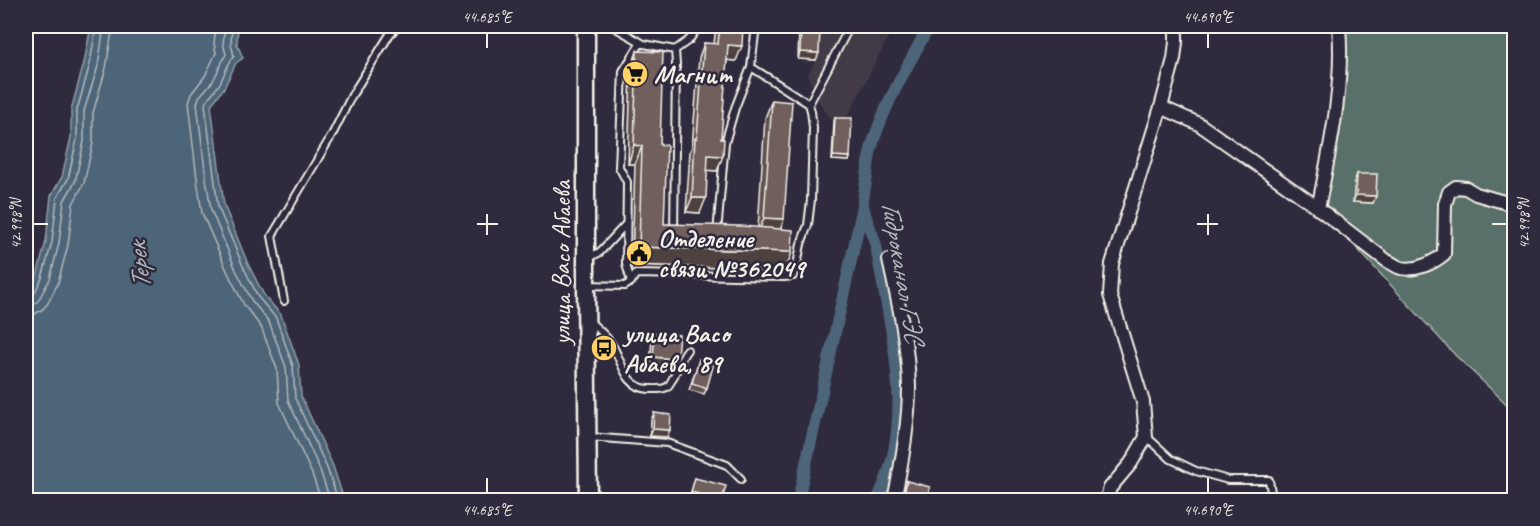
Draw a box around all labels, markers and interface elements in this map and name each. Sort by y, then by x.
text: 44.685°E [463,8,514,27]
text: 44.690°E [1184,8,1235,27]
place label: Магнит [654,58,734,91]
supermarket icon: Магнит [620,59,650,89]
street label: улица Васо Абаева [545,179,578,347]
text: 42.998°N [7,196,26,249]
text: 42.998°N [1515,196,1534,249]
water label: Гидроканал ГЭС [874,199,933,352]
place label: Отделение связи №362049 [658,222,807,285]
water label: Терек [119,236,159,291]
public building icon: Отделение связи №362049 [624,238,654,268]
place label: улица Васо Абаева, 89 [622,317,733,380]
bus stop icon: улица Васо Абаева, 89 [589,333,619,363]
text: 44.685°E [463,501,514,520]
text: 44.690°E [1184,501,1235,520]

